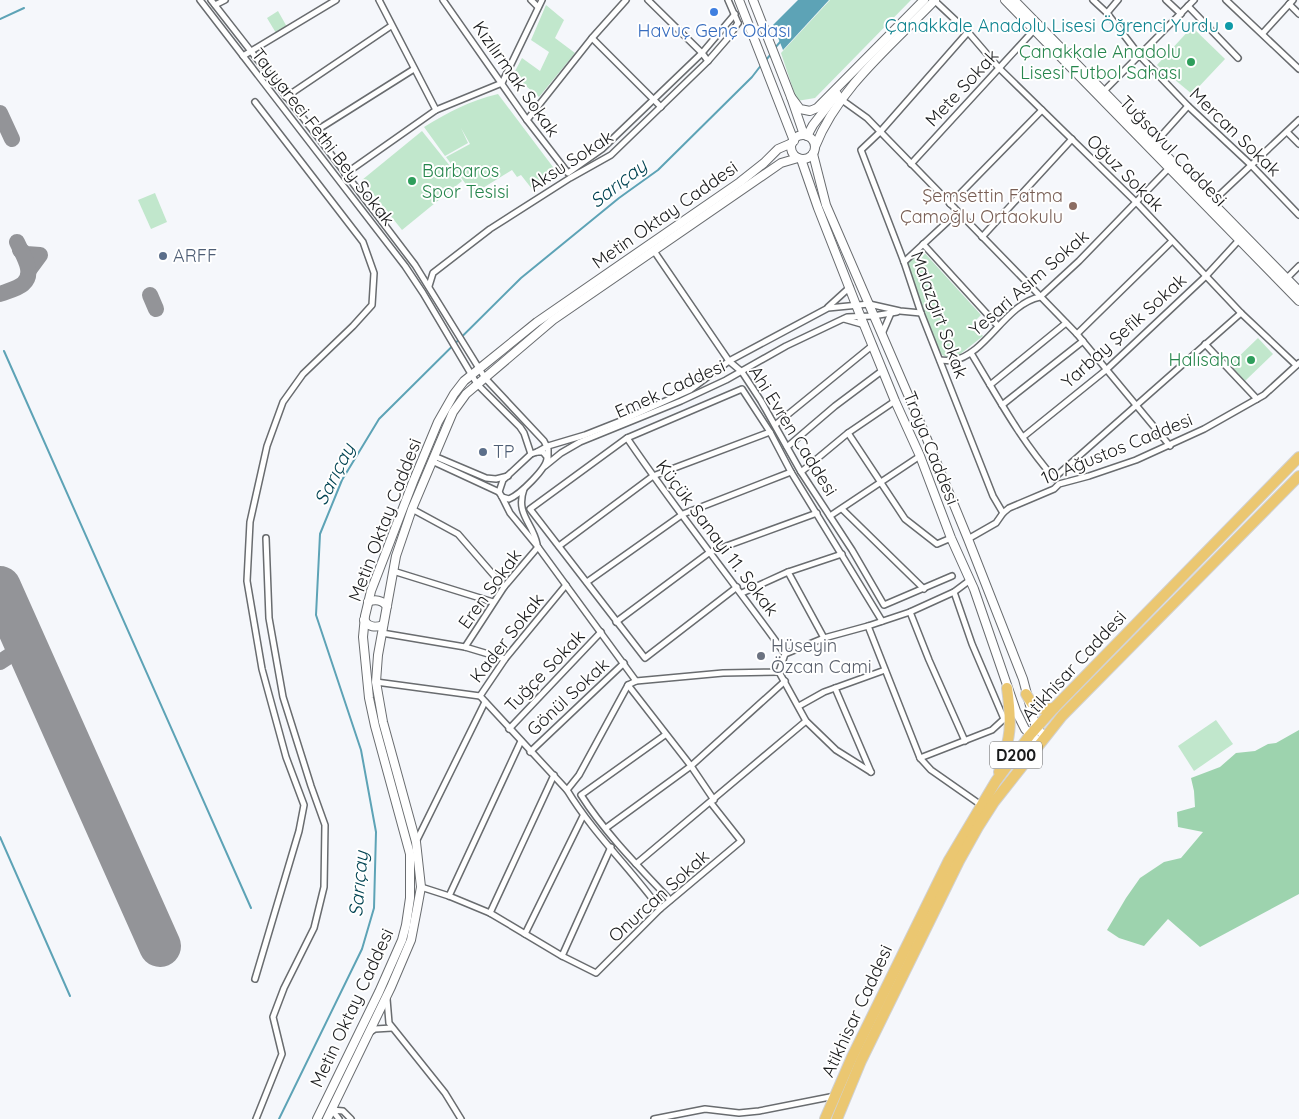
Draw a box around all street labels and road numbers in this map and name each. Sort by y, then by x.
street label: Kızılırmak Sokak [468,16,565,141]
street label: Tayyareci Fethi Bey Sokak [247,43,400,230]
street label: Mete Sokak [920,44,1003,131]
street label: Mercan Sokak [1185,82,1286,181]
street label: Tuğsavul Caddesi [1115,90,1232,211]
street label: Aksu Sokak [524,125,617,196]
street label: Oğuz Sokak [1082,129,1169,216]
street label: Metin Oktay Caddesi [587,156,742,274]
street label: Yesari Asım Sokak [964,224,1093,341]
street label: Malazgirt Sokak [906,248,973,382]
street label: Yarbay Şefik Sokak [1056,268,1191,393]
street label: Emek Caddesi [611,354,729,423]
street label: Ahi Evren Caddesi [744,361,843,500]
street label: Troya Caddesi [898,388,965,508]
street label: 10 Ağustos Caddesi [1038,408,1196,489]
street label: Metin Oktay Caddesi [343,435,426,605]
street label: Küçük Sanayi 11. Sokak [651,455,784,621]
street label: Eren Sokak [453,544,526,633]
street label: Kader Sokak [465,588,549,687]
street label: Atikhisar Caddesi [1016,605,1131,726]
street label: Tuğçe Sokak [500,625,590,717]
street label: Gönül Sokak [522,653,614,741]
road number: D200 [990,742,1042,768]
street label: Onurcan Sokak [604,844,714,947]
street label: Metin Oktay Caddesi [305,925,398,1091]
street label: Atikhisar Caddesi [816,941,897,1081]

